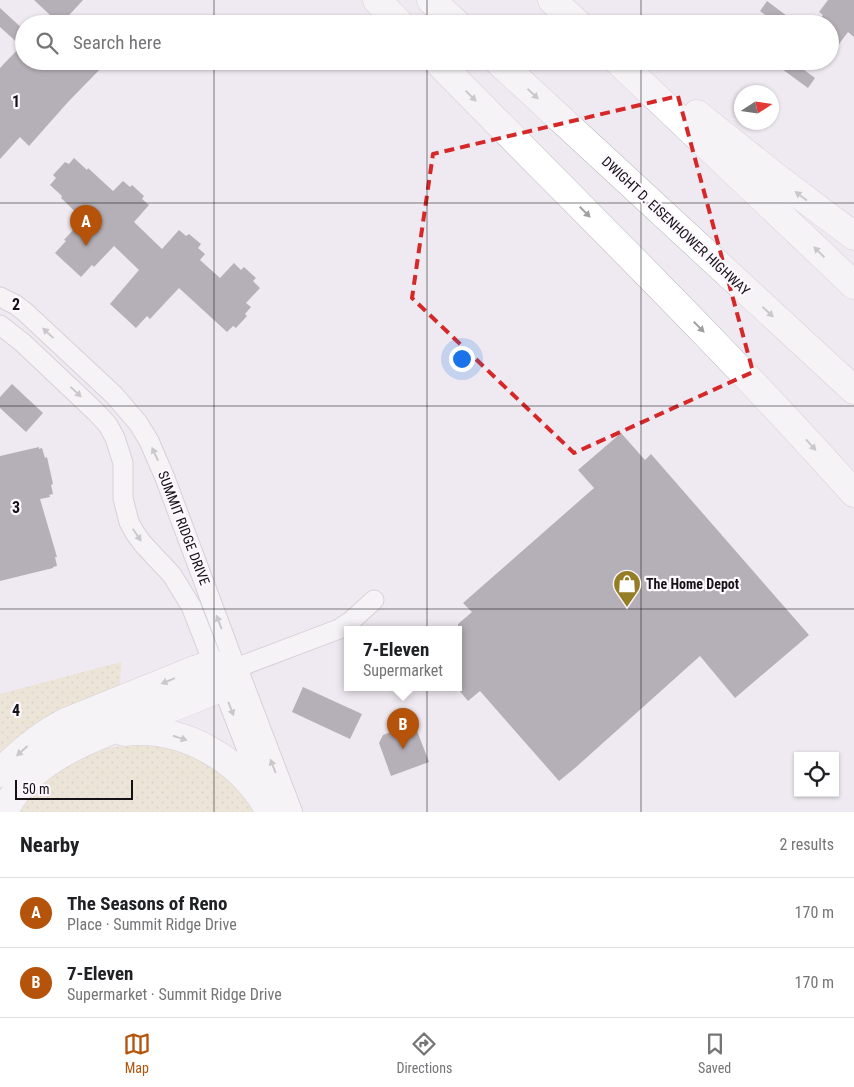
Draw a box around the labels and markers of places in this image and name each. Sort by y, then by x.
pin: A [70,205,102,246]
shop icon: The Home Depot [612,569,642,608]
place label: The Home Depot [646,576,739,592]
pin: B [387,708,419,749]

